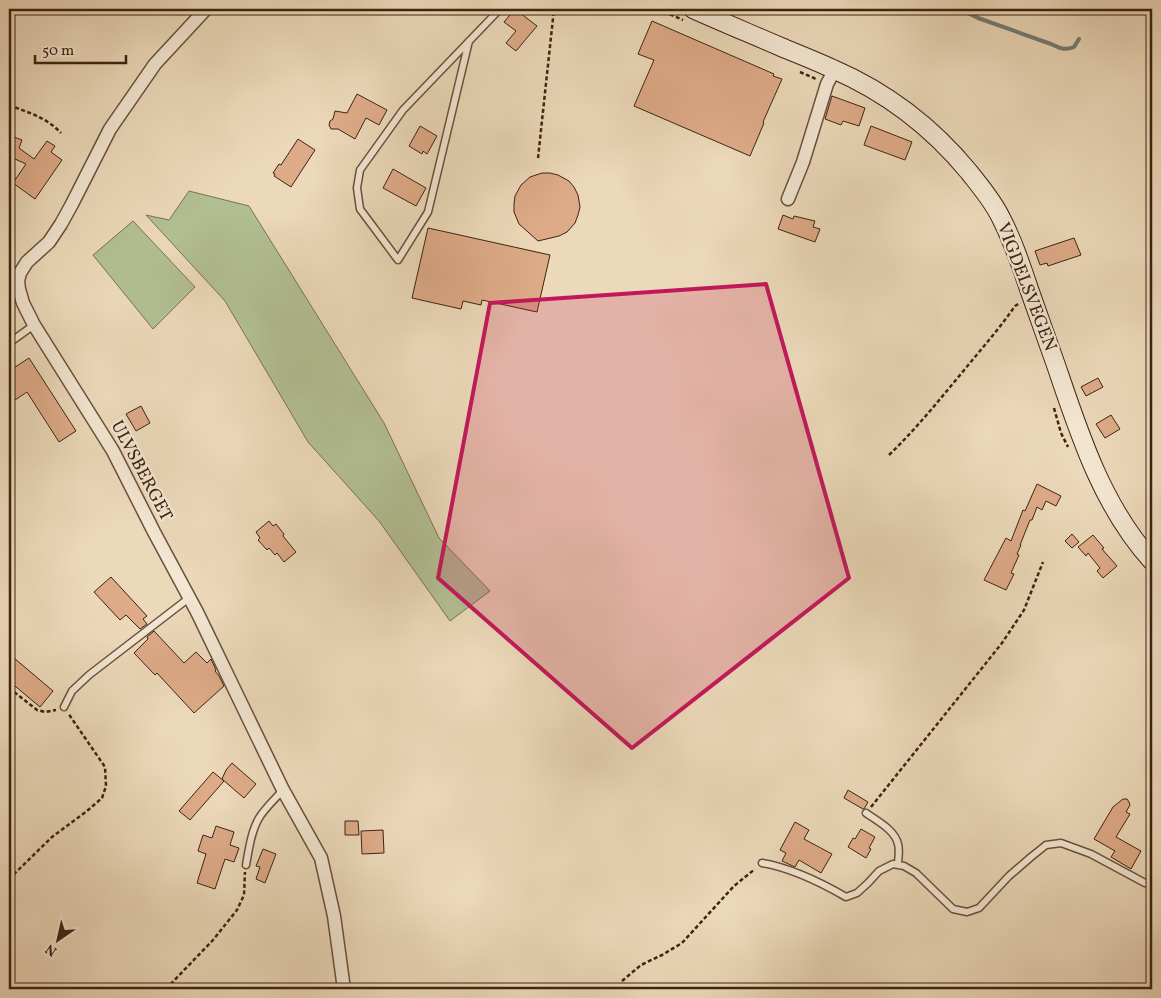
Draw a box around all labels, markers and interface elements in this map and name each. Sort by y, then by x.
scale bar [35,32,126,64]
text: 50 m [42,41,74,62]
street label: VIGDELSVEGEN [990,219,1062,355]
street label: ULVSBERGET [104,416,178,526]
north arrow [32,916,82,966]
text: N [42,939,61,960]

